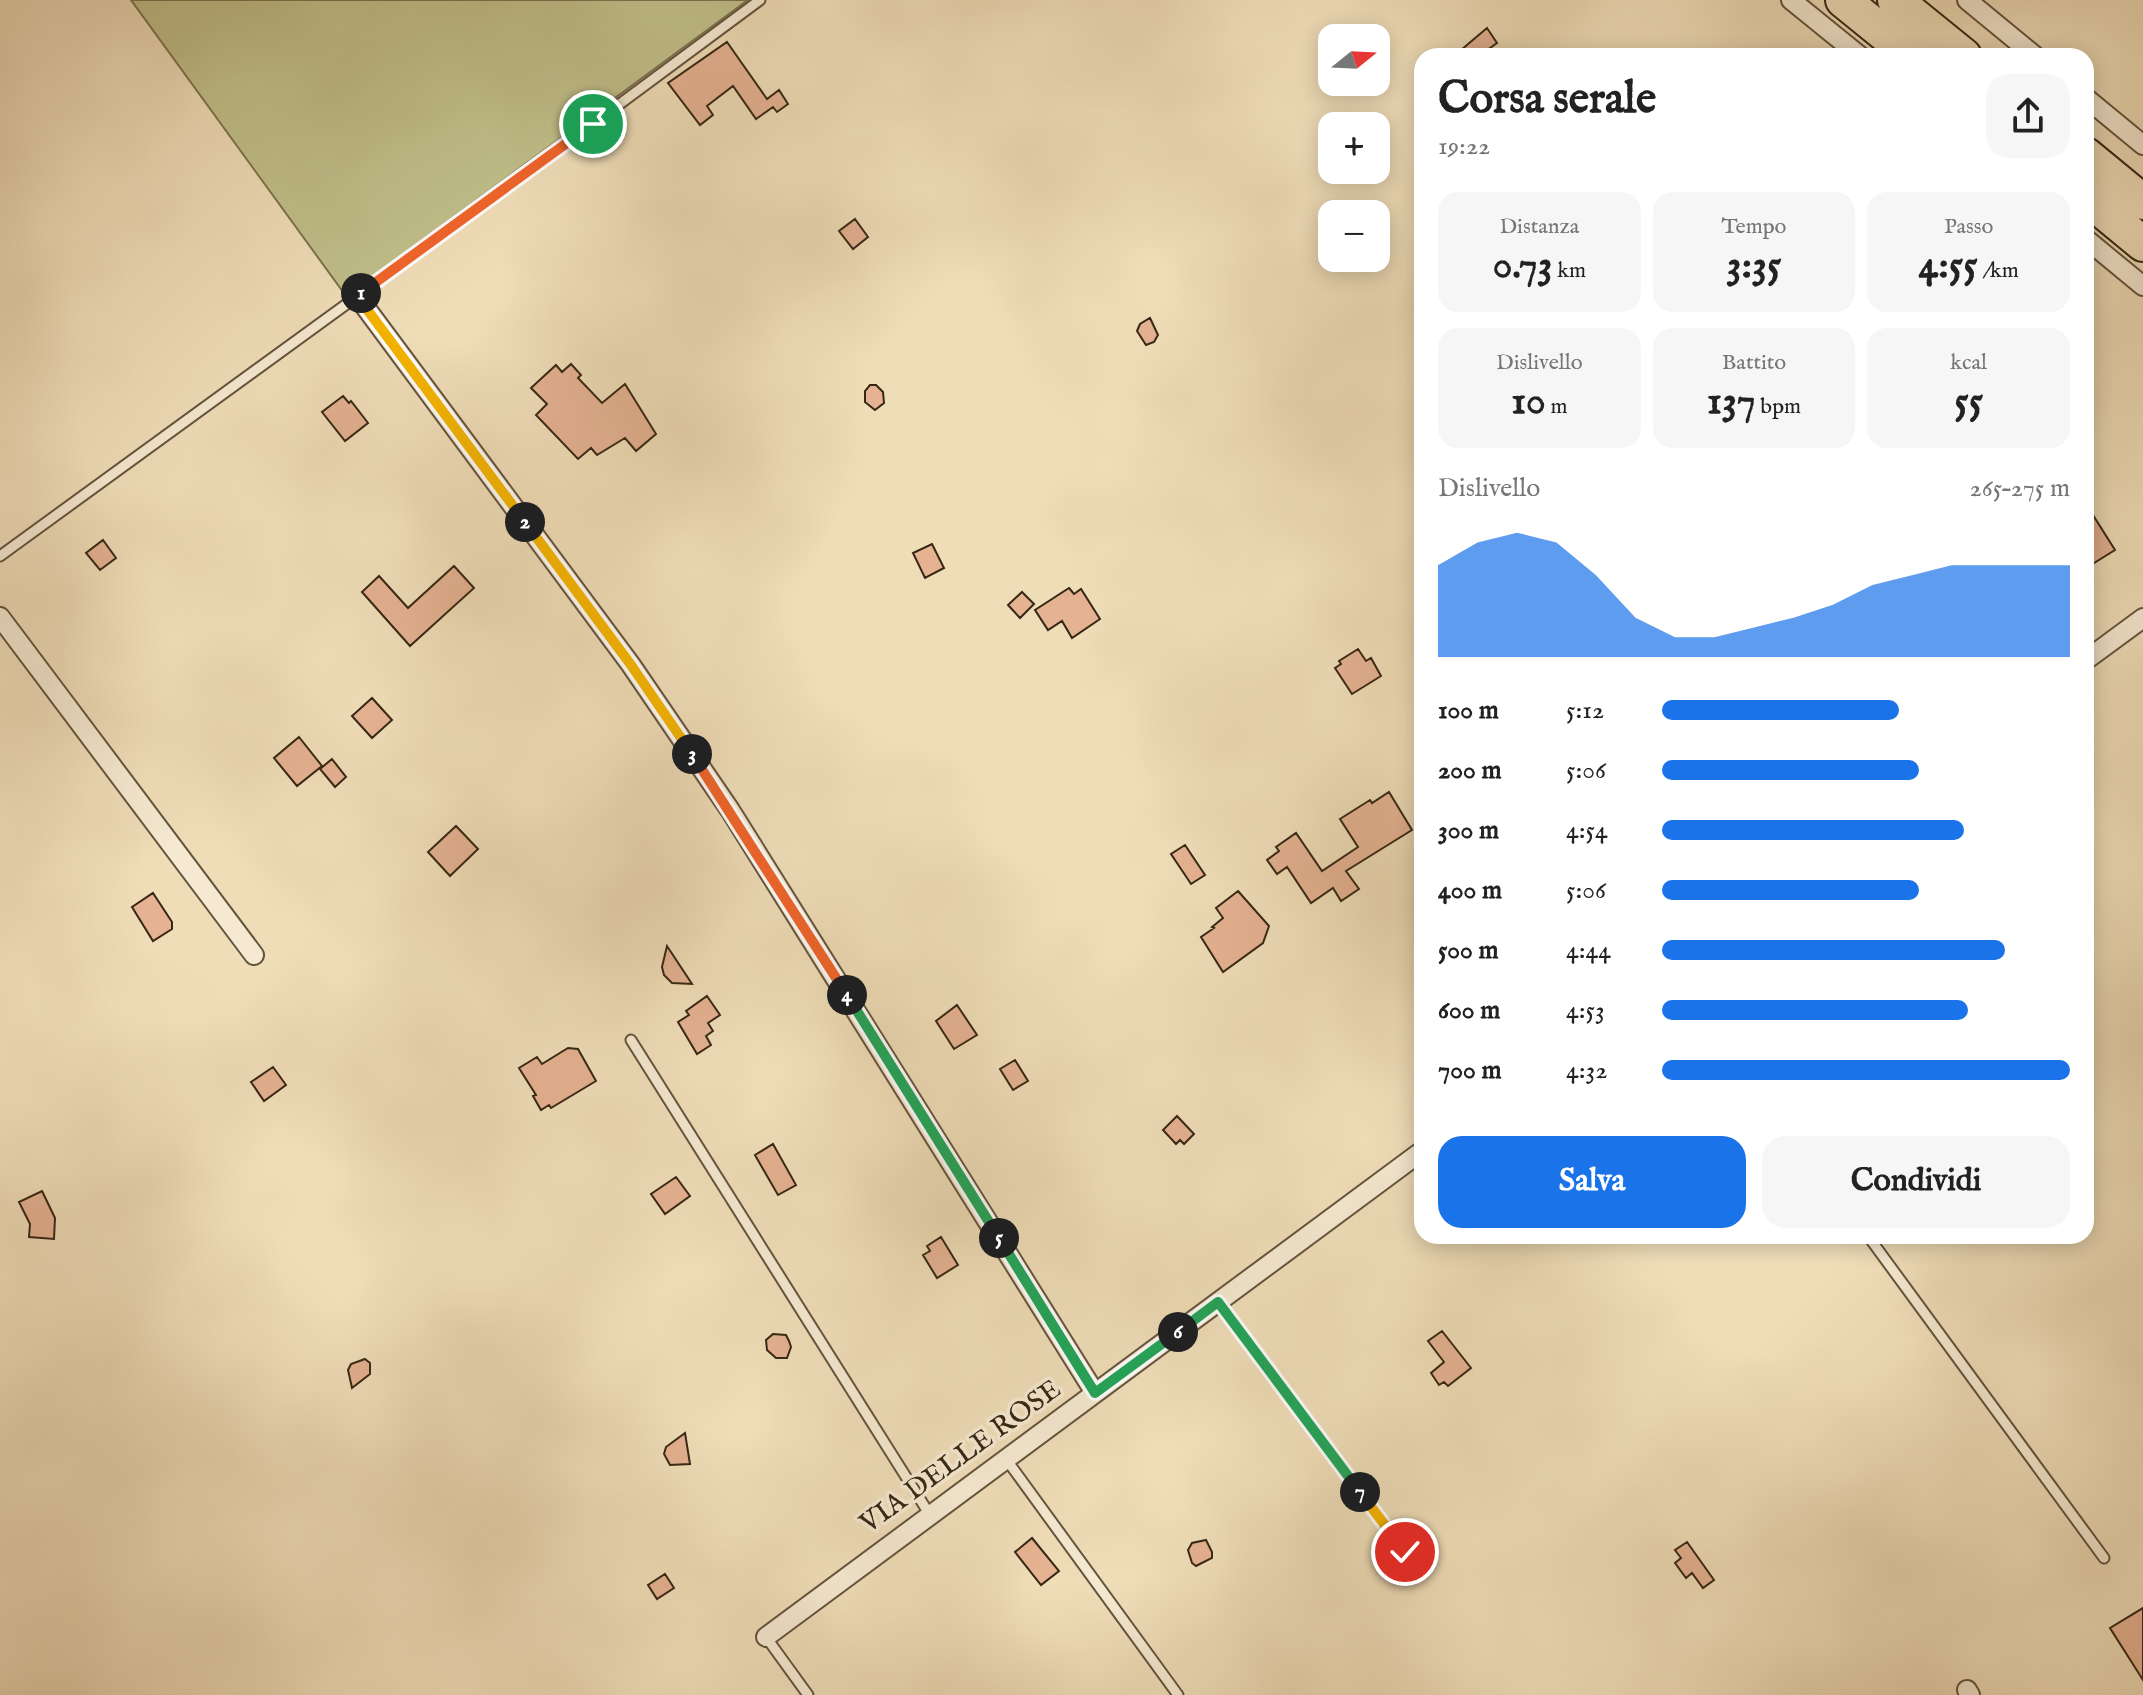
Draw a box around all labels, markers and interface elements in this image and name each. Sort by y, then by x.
north arrow [1318,24,1390,96]
map controls [1318,24,1390,272]
text: Corsa serale [1438,72,1656,128]
button: share [1986,74,2070,158]
pin [559,90,627,158]
icon: arrive [571,102,615,146]
button: + [1318,112,1390,184]
text: 19:22 [1438,130,1490,163]
button: − [1318,200,1390,272]
text: Distanza [1499,213,1579,241]
text: Tempo [1721,213,1786,241]
text: Passo [1944,213,1993,241]
text: 0.73 [1493,241,1552,292]
text: 3:35 [1727,241,1781,292]
text: 4:55 [1919,241,1978,292]
text: km [1552,257,1586,285]
text: /km [1978,257,2019,285]
pin: 1 [341,273,381,313]
text: 1 [357,279,365,307]
text: Dislivello [1496,349,1583,377]
text: Battito [1722,349,1786,377]
text: kcal [1950,349,1987,377]
text: 10 [1511,377,1546,428]
text: 137 [1707,377,1756,428]
text: 55 [1954,377,1983,428]
text: m [1546,393,1567,421]
text: bpm [1756,393,1801,421]
text: Dislivello [1438,472,1540,505]
text: 265–275 m [1969,472,2070,505]
pin: 2 [505,502,545,542]
text: 2 [520,508,530,536]
text: 100 m [1438,694,1499,727]
text: 5:12 [1566,694,1604,727]
pin: 3 [672,734,712,774]
text: 3 [688,740,696,768]
text: 200 m [1438,754,1502,787]
text: 5:06 [1566,754,1606,787]
text: 300 m [1438,814,1499,847]
text: 4:54 [1566,814,1608,847]
text: 400 m [1438,874,1502,907]
text: 5:06 [1566,874,1606,907]
text: 500 m [1438,934,1499,967]
text: 4:44 [1566,934,1611,967]
pin: 4 [827,975,867,1015]
text: 4 [842,981,852,1009]
text: 600 m [1438,994,1500,1027]
text: 4:53 [1566,994,1605,1027]
text: 700 m [1438,1054,1501,1087]
text: 4:32 [1566,1054,1608,1087]
button: Salva [1438,1136,1746,1228]
button: Condividi [1762,1136,2070,1228]
pin: 5 [979,1218,1019,1258]
text: 5 [995,1224,1003,1252]
pin: 6 [1158,1312,1198,1352]
text: 6 [1173,1318,1183,1346]
street label: VIA DELLE ROSE [853,1372,1068,1542]
pin: 7 [1340,1472,1380,1512]
text: 7 [1355,1478,1365,1506]
pin [1371,1518,1439,1586]
icon: check [1383,1530,1427,1574]

